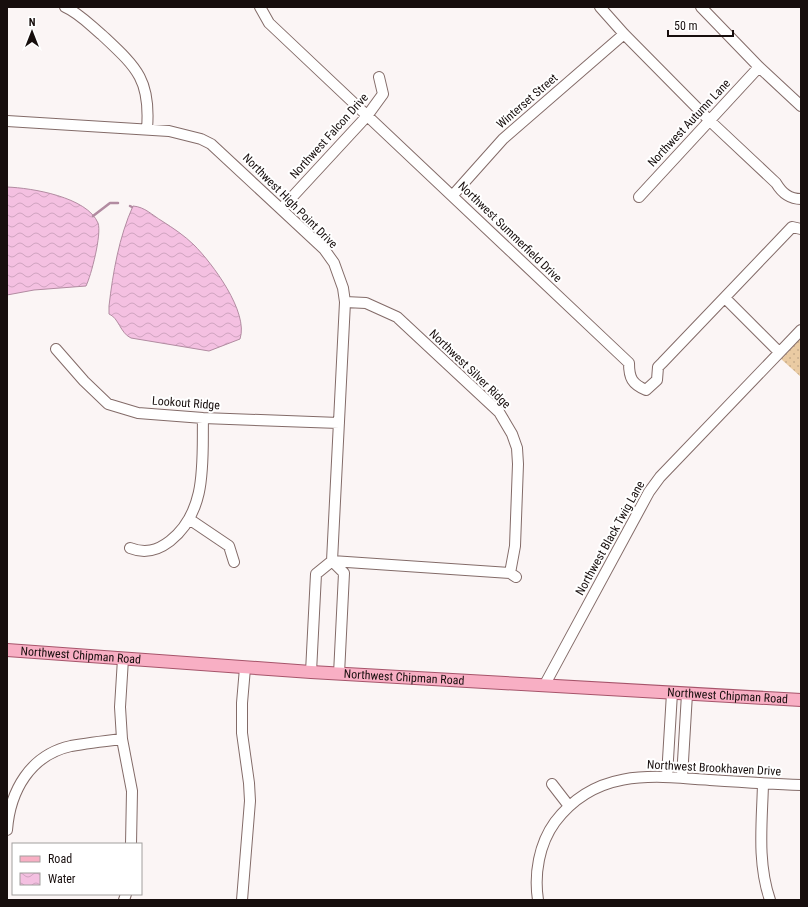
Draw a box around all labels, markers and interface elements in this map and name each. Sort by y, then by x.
north arrow [12,12,52,52]
scale bar [668,12,733,38]
text: N [29,16,36,29]
text: 50 m [674,19,698,33]
street label: Winterset Street [494,70,561,131]
street label: Northwest Autumn Lane [645,76,733,170]
street label: Northwest Falcon Drive [287,90,371,182]
street label: Northwest High Point Drive [240,151,340,251]
street label: Northwest Summerfield Drive [455,179,565,285]
street label: Northwest Silver Ridge [427,327,514,412]
street label: Lookout Ridge [152,394,221,412]
street label: Northwest Black Twig Lane [573,478,647,598]
street label: Northwest Chipman Road [20,644,142,667]
street label: Northwest Chipman Road [343,667,465,688]
street label: Northwest Chipman Road [667,685,788,706]
street label: Northwest Brookhaven Drive [647,757,782,779]
legend [12,843,142,895]
text: Road [48,852,72,866]
text: Water [48,872,76,886]

